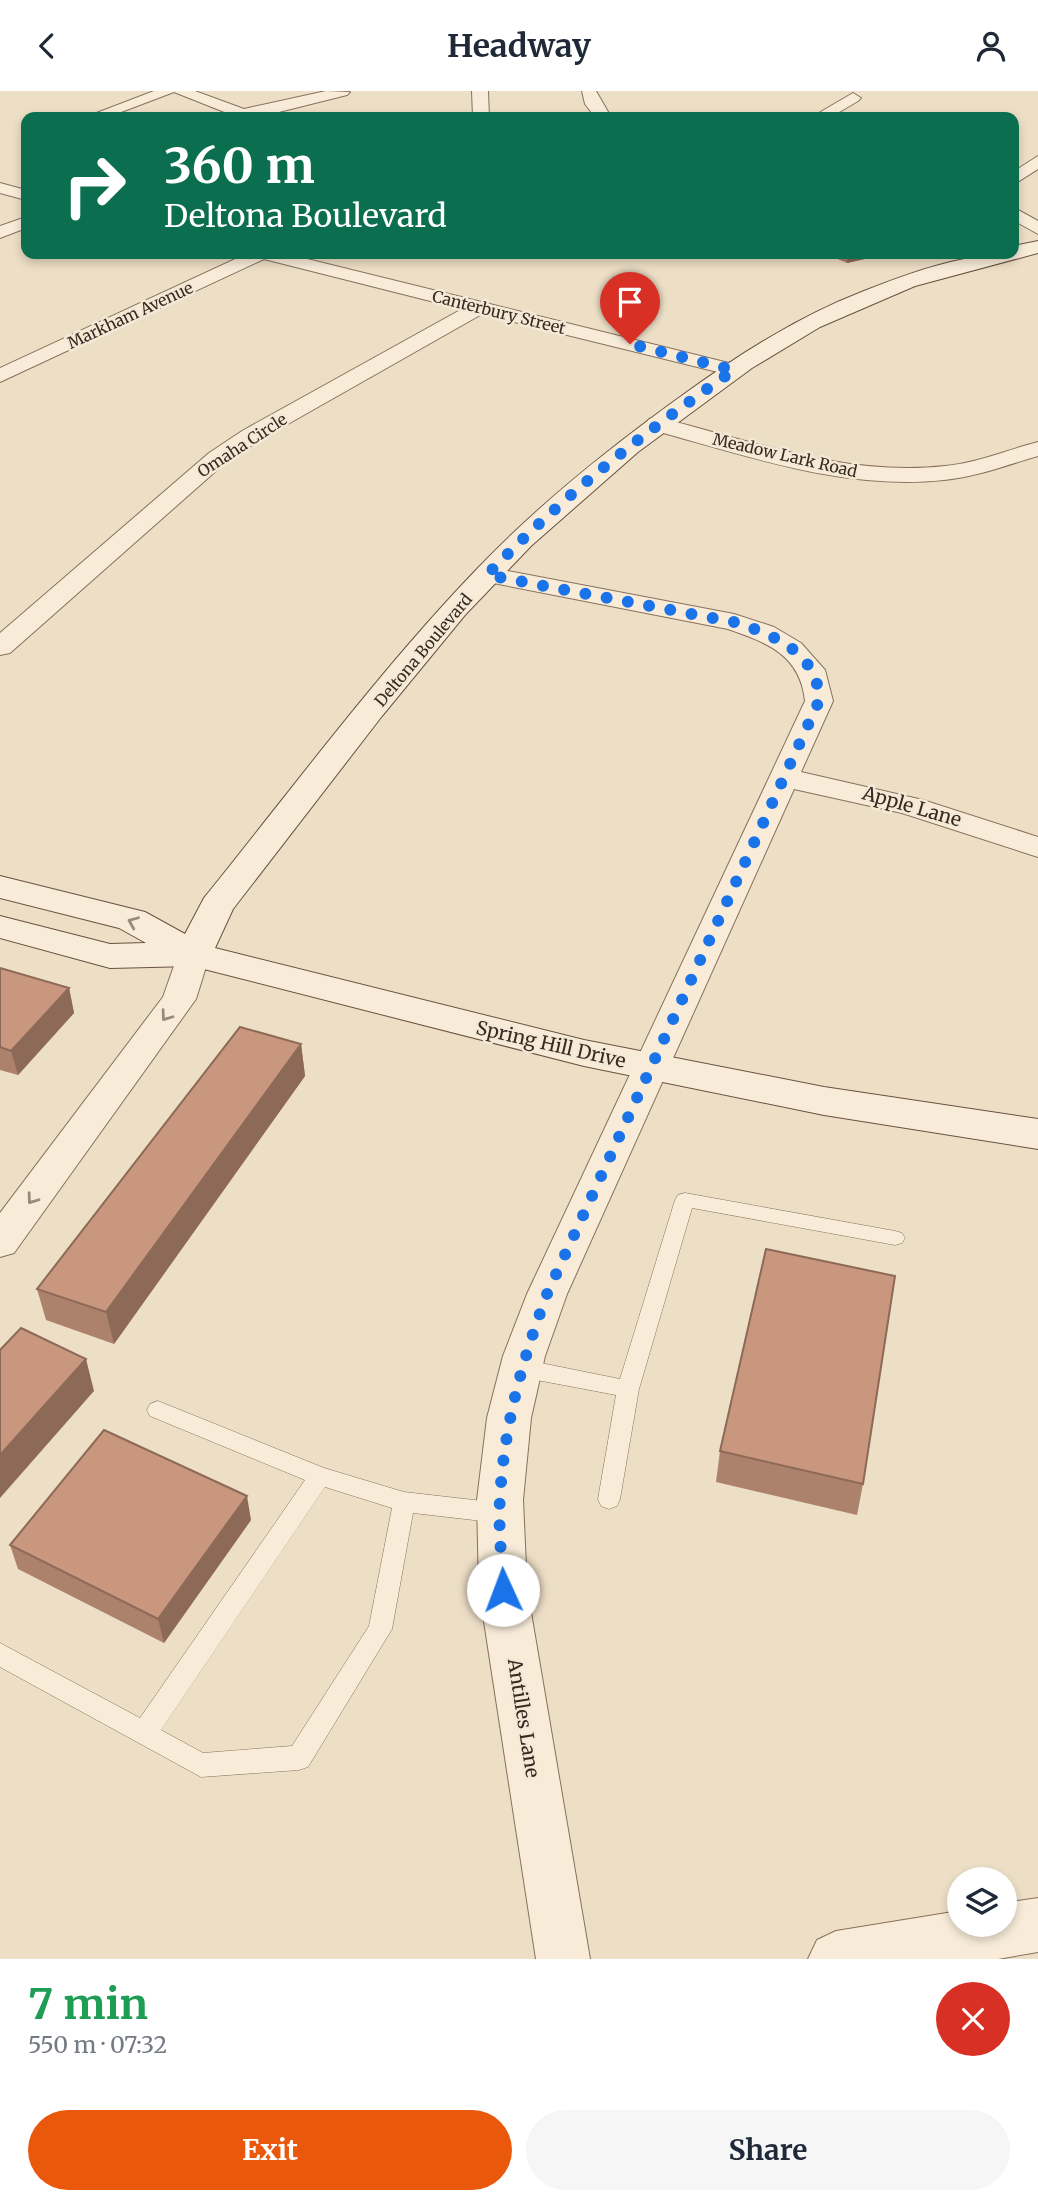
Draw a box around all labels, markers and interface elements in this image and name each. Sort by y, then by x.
text: Headway [447,26,591,66]
icon: back [28,27,66,65]
icon: person [972,27,1010,65]
text: 360 m [164,135,315,196]
icon: right [49,140,140,231]
text: Deltona Boulevard [164,196,447,236]
pin [600,272,660,344]
street label: Markham Avenue [64,277,196,353]
icon: arrive [611,283,649,321]
street label: Canterbury Street [430,286,568,338]
street label: Omaha Circle [194,409,290,481]
street label: Meadow Lark Road [711,429,859,481]
street label: Deltona Boulevard [370,589,476,711]
street label: Apple Lane [859,780,964,832]
one-way arrow [128,916,140,930]
one-way arrow [162,1008,175,1021]
street label: Spring Hill Drive [474,1015,628,1073]
one-way arrow [27,1191,40,1204]
position arrow [466,1553,540,1627]
street label: Antilles Lane [503,1656,545,1779]
map controls [947,1867,1017,1937]
button: layers [947,1867,1017,1937]
text: 7 min [28,1978,148,2030]
button: close [936,1982,1010,2056]
text: 550 m · 07:32 [28,2030,167,2059]
button: Exit [28,2110,512,2190]
button: Share [526,2110,1010,2190]

